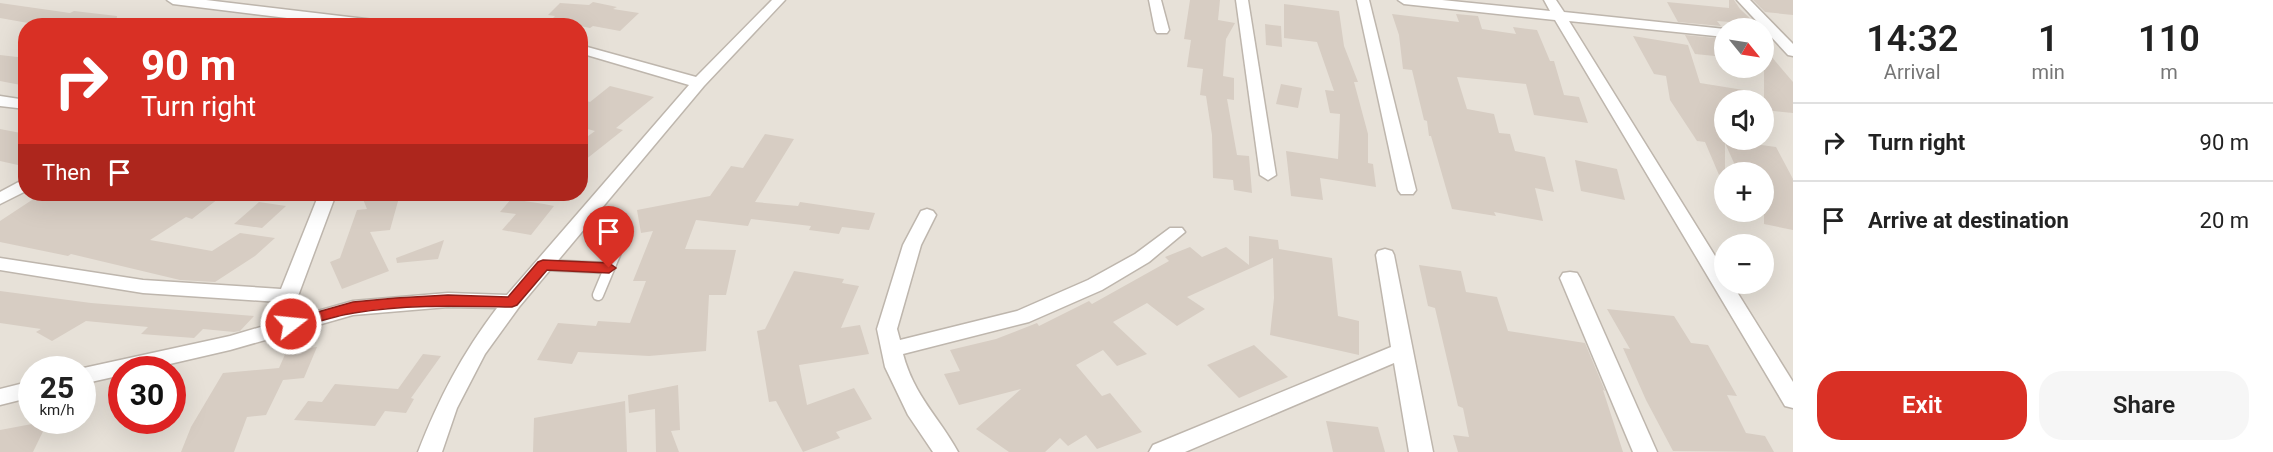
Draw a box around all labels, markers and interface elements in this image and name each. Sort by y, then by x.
north arrow [1714,18,1774,78]
map controls [1714,18,1774,294]
text: 14:32 [1866,18,1958,60]
text: 1 [2038,18,2058,60]
text: 110 [2138,18,2200,60]
text: 90 m [141,41,236,90]
icon: right [42,42,120,120]
text: Arrival [1884,60,1941,84]
text: min [2031,60,2065,84]
text: m [2160,60,2178,84]
button: sound [1714,90,1774,150]
text: Turn right [141,91,256,123]
icon: right [1817,126,1850,159]
text: Turn right [1868,130,1965,155]
text: 90 m [2200,130,2249,155]
icon: arrive [103,156,136,189]
text: Then [42,160,91,185]
button: + [1714,162,1774,222]
icon: arrive [1817,204,1850,237]
pin [583,206,634,268]
text: Arrive at destination [1868,208,2069,233]
text: 20 m [2200,208,2249,233]
icon: arrive [592,215,625,248]
button: − [1714,234,1774,294]
position arrow [259,292,323,356]
speed limit sign: 30 [108,356,186,434]
text: 25 [40,370,74,405]
button: Exit [1817,371,2027,440]
button: Share [2039,371,2249,440]
text: km/h [39,401,75,419]

